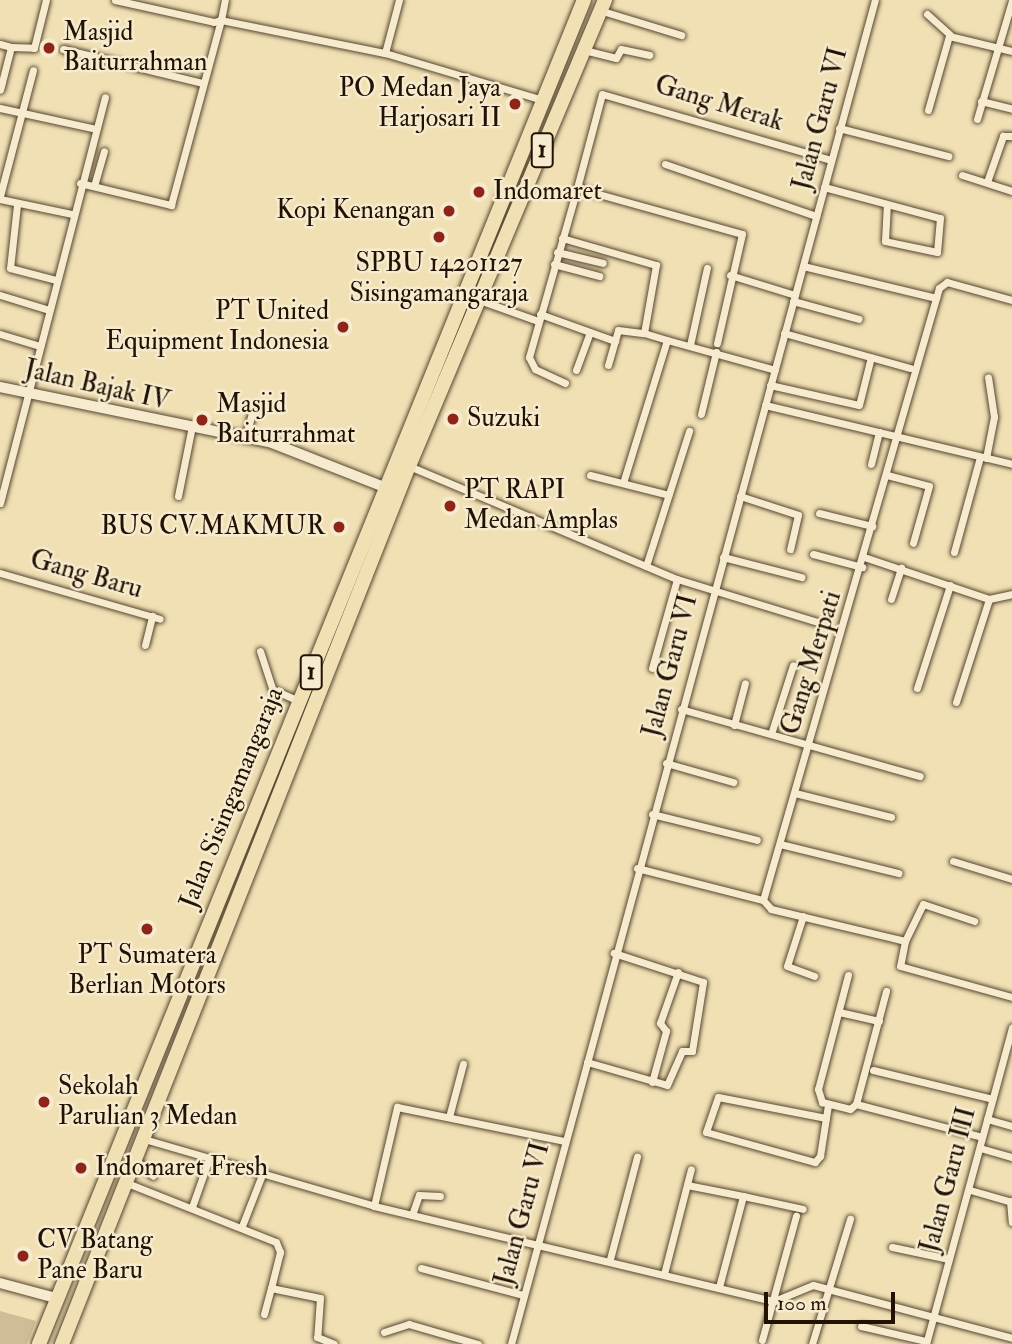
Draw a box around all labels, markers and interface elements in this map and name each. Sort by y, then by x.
place label: Masjid Baiturrahman [63,17,207,78]
marker: Masjid Baiturrahman [41,40,57,56]
street label: Jalan Garu VI [787,44,855,194]
street label: Gang Merak [651,70,787,138]
place label: PO Medan Jaya Harjosari II [339,73,501,134]
marker: PO Medan Jaya Harjosari II [507,96,523,112]
road number: 1 [530,130,554,170]
place label: Indomaret [493,176,602,208]
marker: Indomaret [471,184,487,200]
place label: Kopi Kenangan [276,195,435,227]
marker: Kopi Kenangan [441,203,457,219]
marker: SPBU 14201127 Sisingamangaraja [431,229,447,245]
place label: SPBU 14201127 Sisingamangaraja [350,248,528,310]
place label: PT United Equipment Indonesia [105,296,329,358]
marker: PT United Equipment Indonesia [335,319,351,335]
street label: Jalan Bajak IV [21,354,173,418]
place label: Masjid Baiturrahmat [216,389,355,450]
place label: Suzuki [467,403,540,435]
marker: Suzuki [445,411,461,427]
marker: Masjid Baiturrahmat [194,412,210,428]
place label: PT RAPI Medan Amplas [464,475,618,536]
marker: PT RAPI Medan Amplas [442,498,458,514]
place label: BUS CV.MAKMUR [100,511,325,543]
marker: BUS CV.MAKMUR [331,519,347,535]
street label: Gang Baru [26,544,146,606]
street label: Gang Merpati [775,587,849,739]
street label: Jalan Garu VI [637,591,705,741]
road number: 1 [299,652,323,692]
street label: Jalan Sisingamangaraja [173,683,291,913]
marker: PT Sumatera Berlian Motors [139,921,155,937]
place label: PT Sumatera Berlian Motors [68,940,226,1002]
place label: Sekolah Parulian 3 Medan [58,1071,237,1132]
marker: Sekolah Parulian 3 Medan [36,1094,52,1110]
street label: Jalan Garu III [915,1104,983,1256]
street label: Jalan Garu VI [489,1139,557,1289]
place label: Indomaret Fresh [95,1152,268,1184]
marker: Indomaret Fresh [73,1160,89,1176]
place label: CV Batang Pane Baru [37,1225,153,1286]
marker: CV Batang Pane Baru [15,1248,31,1264]
scale bar [767,1278,898,1322]
text: 100 m [777,1290,827,1317]

